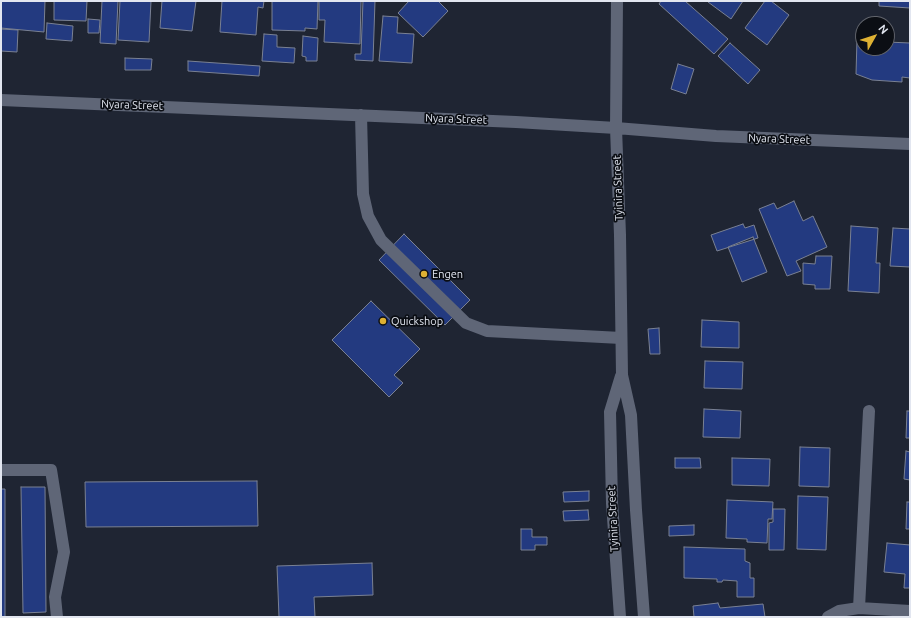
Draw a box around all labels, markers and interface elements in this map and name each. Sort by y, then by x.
north arrow [855,16,895,56]
text: N [876,22,891,36]
street label: Nyara Street [101,97,163,113]
street label: Nyara Street [425,111,487,127]
street label: Nyara Street [748,131,810,147]
street label: Tyinira Street [610,155,626,221]
place label: Engen [432,267,463,281]
marker: Engen [419,269,429,279]
place label: Quickshop [391,314,443,328]
marker: Quickshop [378,316,388,326]
street label: Tyinira Street [605,486,621,552]

